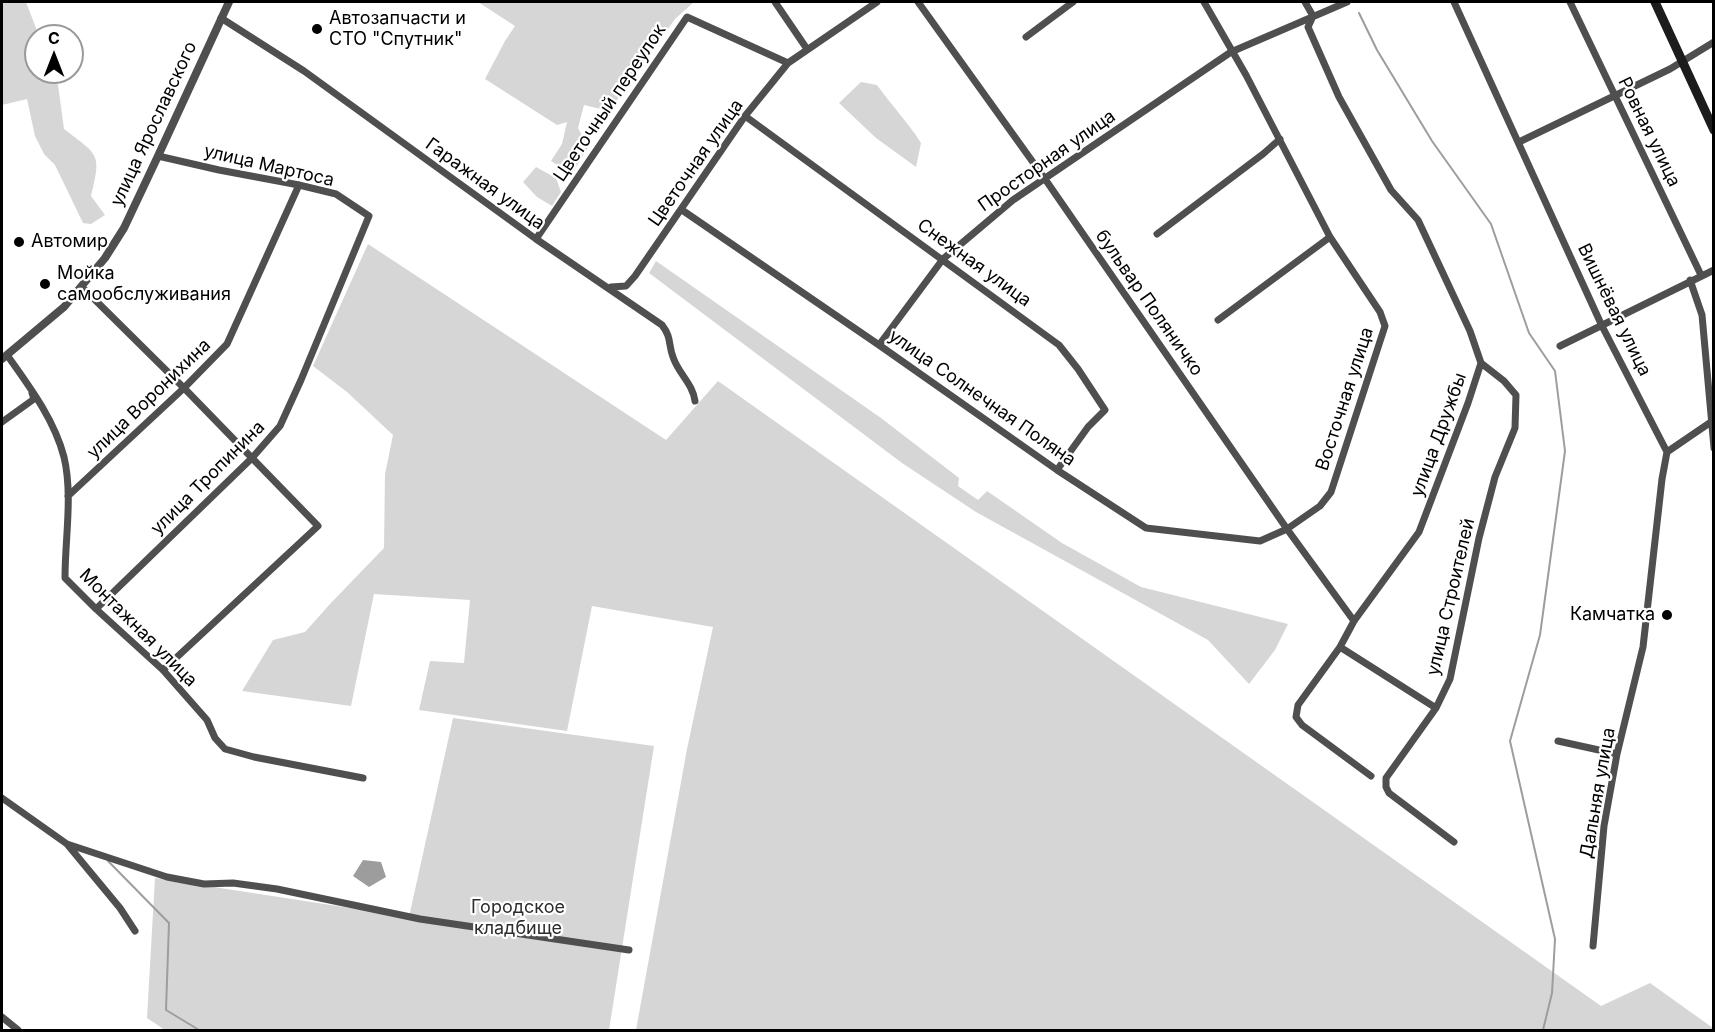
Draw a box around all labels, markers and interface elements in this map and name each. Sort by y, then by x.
place label: Автозапчасти и СТО "Спутник" [329,8,466,50]
street label: Цветочный переулок [549,20,671,186]
marker: Автозапчасти и СТО "Спутник" [310,22,324,36]
north arrow [24,24,84,84]
text: С [48,28,60,48]
street label: улица Ярославского [106,38,202,210]
street label: Ровная улица [1613,74,1685,190]
street label: Цветочная улица [644,95,748,231]
street label: Просторная улица [974,106,1120,216]
street label: Гаражная улица [421,134,549,234]
street label: улица Мартоса [202,141,336,191]
street label: Снежная улица [913,214,1035,312]
street label: бульвар Поляничко [1091,226,1207,380]
place label: Автомир [31,231,108,253]
marker: Автомир [12,235,26,249]
street label: Вишнёвая улица [1573,240,1655,380]
place label: Мойка самообслуживания [57,263,231,306]
marker: Мойка самообслуживания [38,277,52,291]
street label: улица Солнечная Поляна [884,325,1080,471]
street label: Восточная улица [1312,325,1378,473]
street label: улица Воронихина [83,335,215,463]
street label: улица Дружбы [1407,370,1471,500]
street label: улица Тропинина [147,417,269,539]
street label: улица Строителей [1422,516,1480,678]
street label: Монтажная улица [75,565,201,691]
place label: Камчатка [1570,604,1655,626]
marker: Камчатка [1660,608,1674,622]
street label: Дальняя улица [1576,726,1620,860]
park label: Городское кладбище [471,897,565,940]

